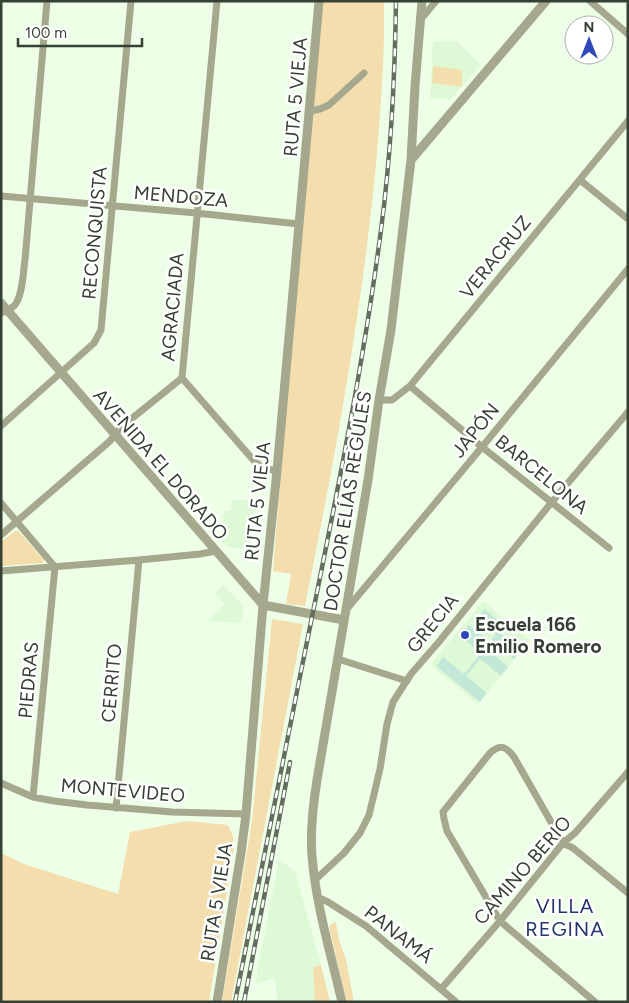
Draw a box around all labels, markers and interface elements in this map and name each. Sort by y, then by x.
scale bar [18,15,141,47]
north arrow [564,15,614,65]
text: N [584,19,594,36]
text: 100 m [25,24,67,42]
street label: RUTA 5 VIEJA [279,36,312,158]
street label: RECONQUISTA [77,165,112,301]
street label: MENDOZA [133,181,229,212]
street label: VERACRUZ [455,211,536,303]
street label: AGRACIADA [156,252,189,362]
street label: AVENIDA EL DORADO [89,384,233,545]
street label: DOCTOR ELÍAS REGULES [319,389,376,613]
street label: JAPÓN [447,399,504,462]
street label: BARCELONA [490,430,593,519]
street label: RUTA 5 VIEJA [240,440,275,562]
street label: GRECIA [402,589,463,657]
place label: Escuela 166 Emilio Romero [475,613,602,658]
marker: Escuela 166 Emilio Romero [459,629,471,641]
street label: PIEDRAS [14,641,43,719]
street label: CERRITO [97,643,126,723]
street label: MONTEVIDEO [60,774,186,807]
street label: CAMINO BERIO [469,811,576,929]
street label: RUTA 5 VIEJA [196,841,237,963]
district label: VILLA REGINA [525,894,605,941]
street label: PANAMÁ [360,901,438,968]

